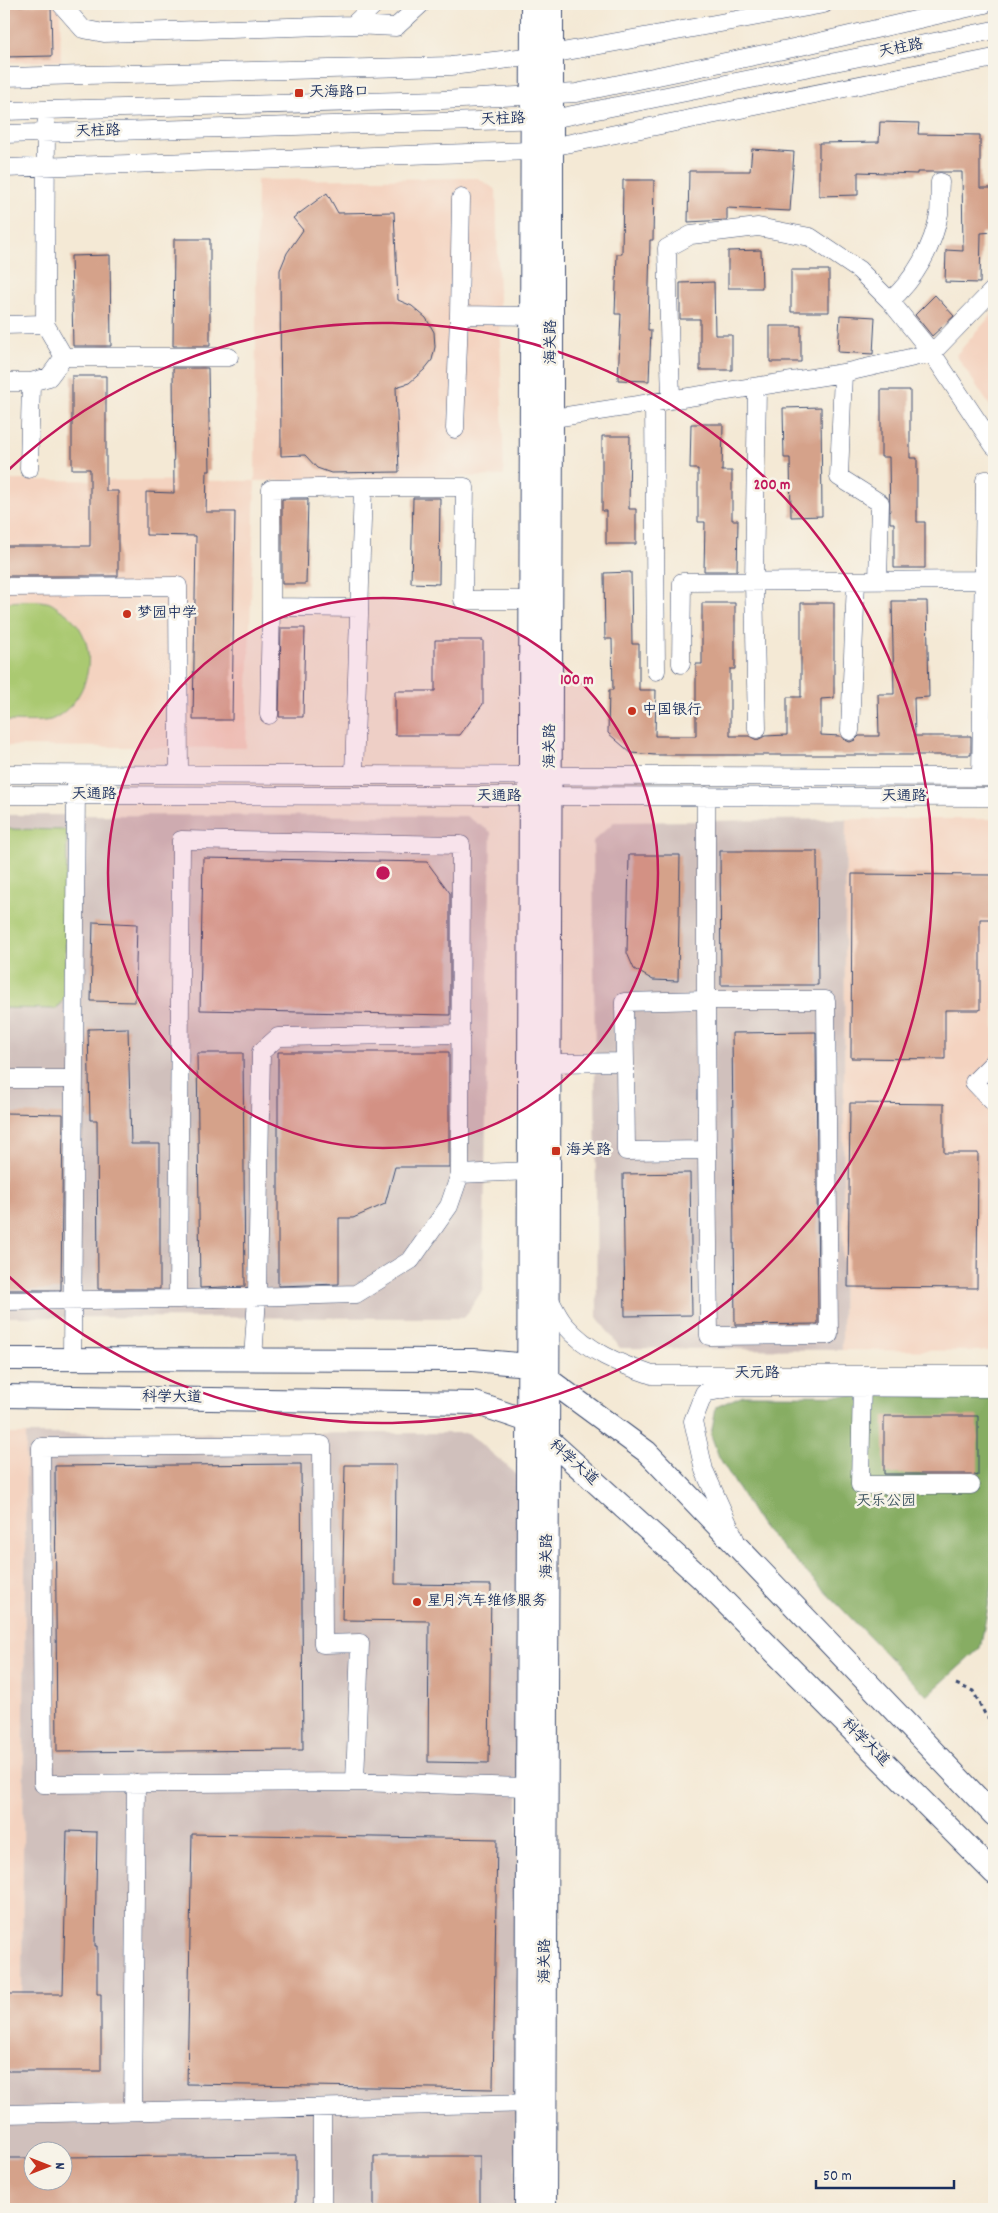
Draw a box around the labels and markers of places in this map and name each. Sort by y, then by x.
place label: 天海路口 [309,82,369,104]
marker: 天海路口 [293,87,305,99]
place label: 梦园中学 [137,603,197,625]
marker: 梦园中学 [121,608,133,620]
place label: 中国银行 [642,700,702,722]
marker: 中国银行 [626,705,638,717]
centre of rings [374,864,392,882]
place label: 海关路 [566,1140,611,1162]
marker: 海关路 [550,1145,562,1157]
place label: 星月汽车维修服务 [427,1591,547,1613]
marker: 星月汽车维修服务 [411,1596,423,1608]

